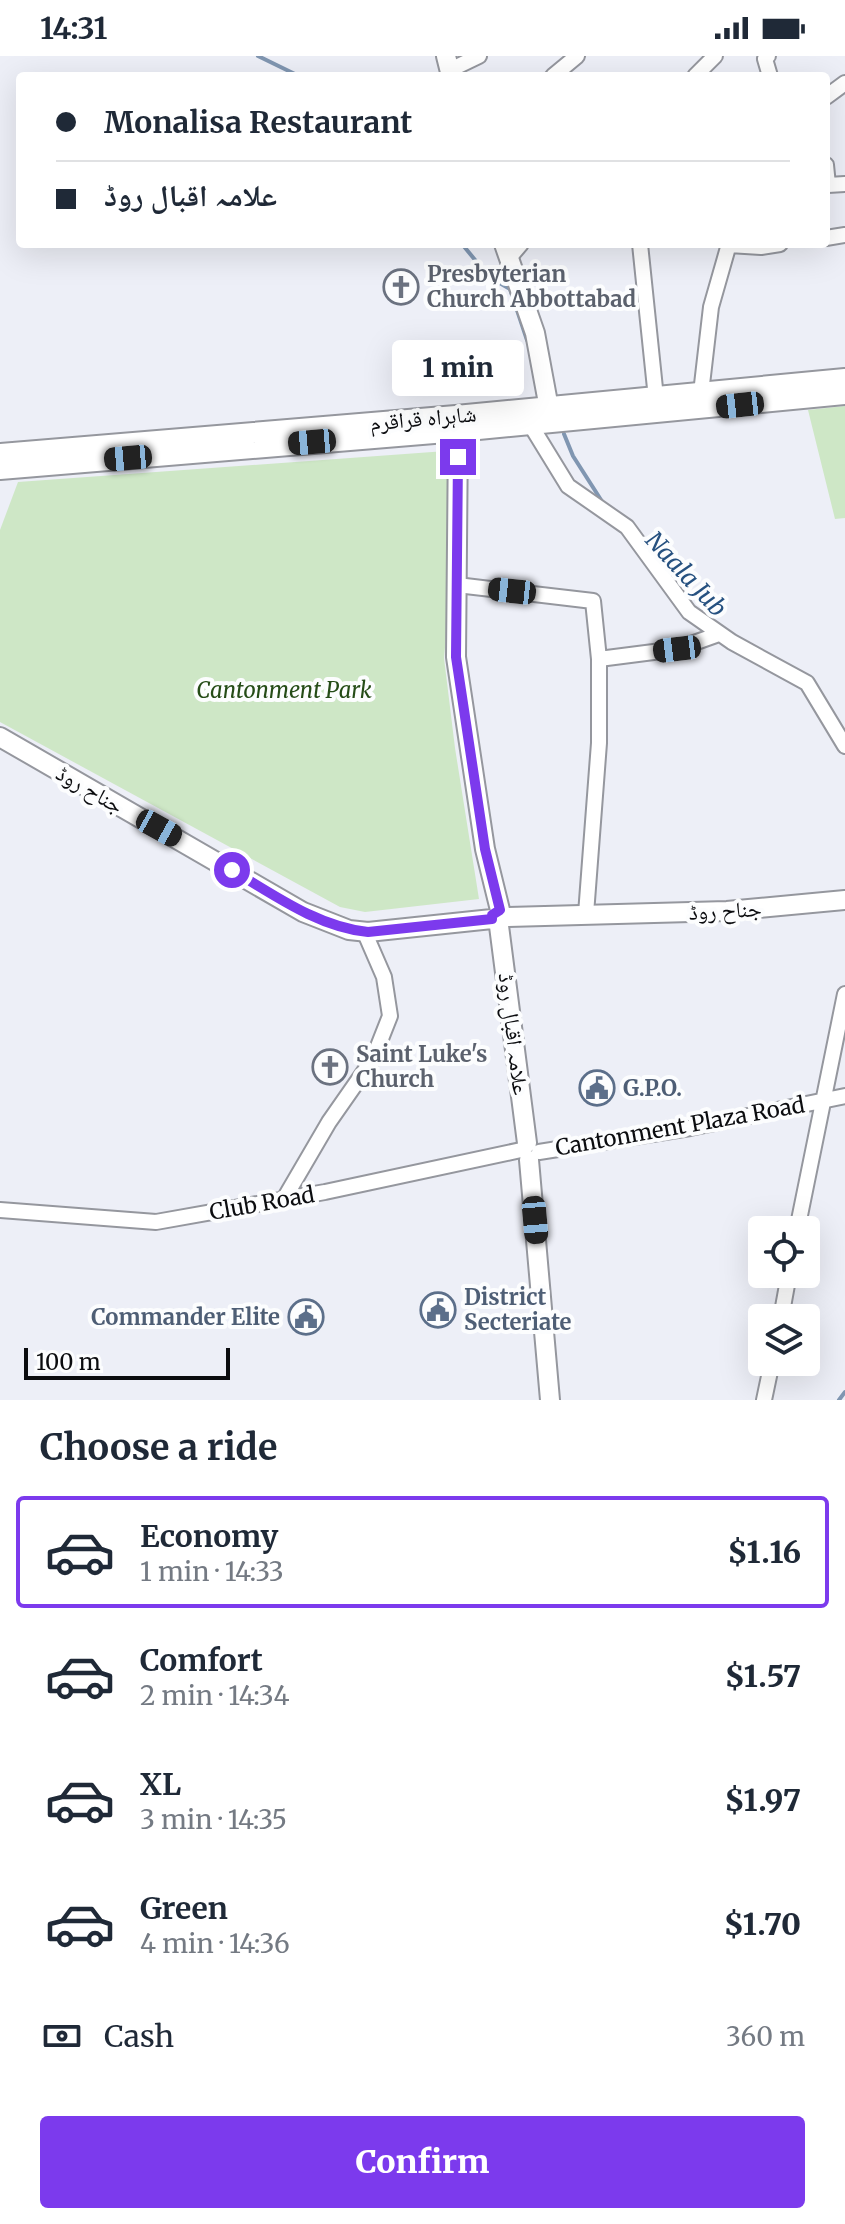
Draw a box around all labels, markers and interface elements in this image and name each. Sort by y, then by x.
text: 14:31 [40,9,108,47]
text: Monalisa Restaurant [104,103,412,141]
text: علامہ اقبال روڈ [104,176,277,214]
place label: Presbyterian Church Abbottabad [427,260,637,313]
church icon: Presbyterian Church Abbottabad [382,268,420,306]
callout: 1 min [392,341,524,397]
text: 1 min [422,351,494,384]
car [715,391,765,419]
street label: شاہراہ قراقرم [369,399,477,438]
car [287,428,337,456]
route end [440,439,476,475]
car [103,444,153,472]
water label: Naala Jub [639,525,733,623]
car [487,577,537,605]
car [652,634,702,664]
park label: Cantonment Park [196,676,372,704]
street label: جناح روڈ [51,759,129,819]
car [132,806,186,850]
route start [214,852,250,888]
street label: جناح روڈ [688,894,762,926]
street label: علامہ اقبال روڈ [493,971,535,1097]
place label: Saint Luke's Church [356,1040,487,1093]
church icon: Saint Luke's Church [311,1048,349,1086]
public building icon: G.P.O. [578,1069,616,1107]
place label: G.P.O. [623,1074,682,1102]
street label: Cantonment Plaza Road [553,1090,807,1162]
street label: Club Road [207,1180,317,1226]
car [521,1195,549,1245]
map controls [748,1216,820,1376]
button: locate [748,1216,820,1288]
place label: District Secteriate [464,1283,572,1336]
public building icon: District Secteriate [419,1291,457,1329]
public building icon: Commander Elite [287,1298,325,1336]
place label: Commander Elite [91,1303,280,1331]
button: layers [748,1304,820,1376]
scale bar [24,1344,230,1380]
text: 100 m [36,1348,101,1376]
text: Choose a ride [40,1425,277,1470]
icon: car [44,1516,116,1588]
text: Economy [140,1517,278,1555]
text: $1.16 [728,1533,801,1571]
text: 1 min · 14:33 [140,1555,284,1588]
icon: car [44,1640,116,1712]
text: Comfort [140,1641,263,1679]
text: $1.57 [725,1657,801,1695]
text: 2 min · 14:34 [140,1679,289,1712]
icon: car [44,1764,116,1836]
text: XL [140,1765,181,1803]
text: $1.97 [725,1781,801,1819]
text: 3 min · 14:35 [140,1803,287,1836]
icon: car [44,1888,116,1960]
text: Green [140,1889,228,1927]
text: $1.70 [724,1905,801,1943]
text: 4 min · 14:36 [140,1927,290,1960]
icon: cash [40,2014,84,2058]
text: Cash [104,2017,174,2055]
text: 360 m [726,2020,805,2053]
button: Confirm [40,2116,805,2208]

